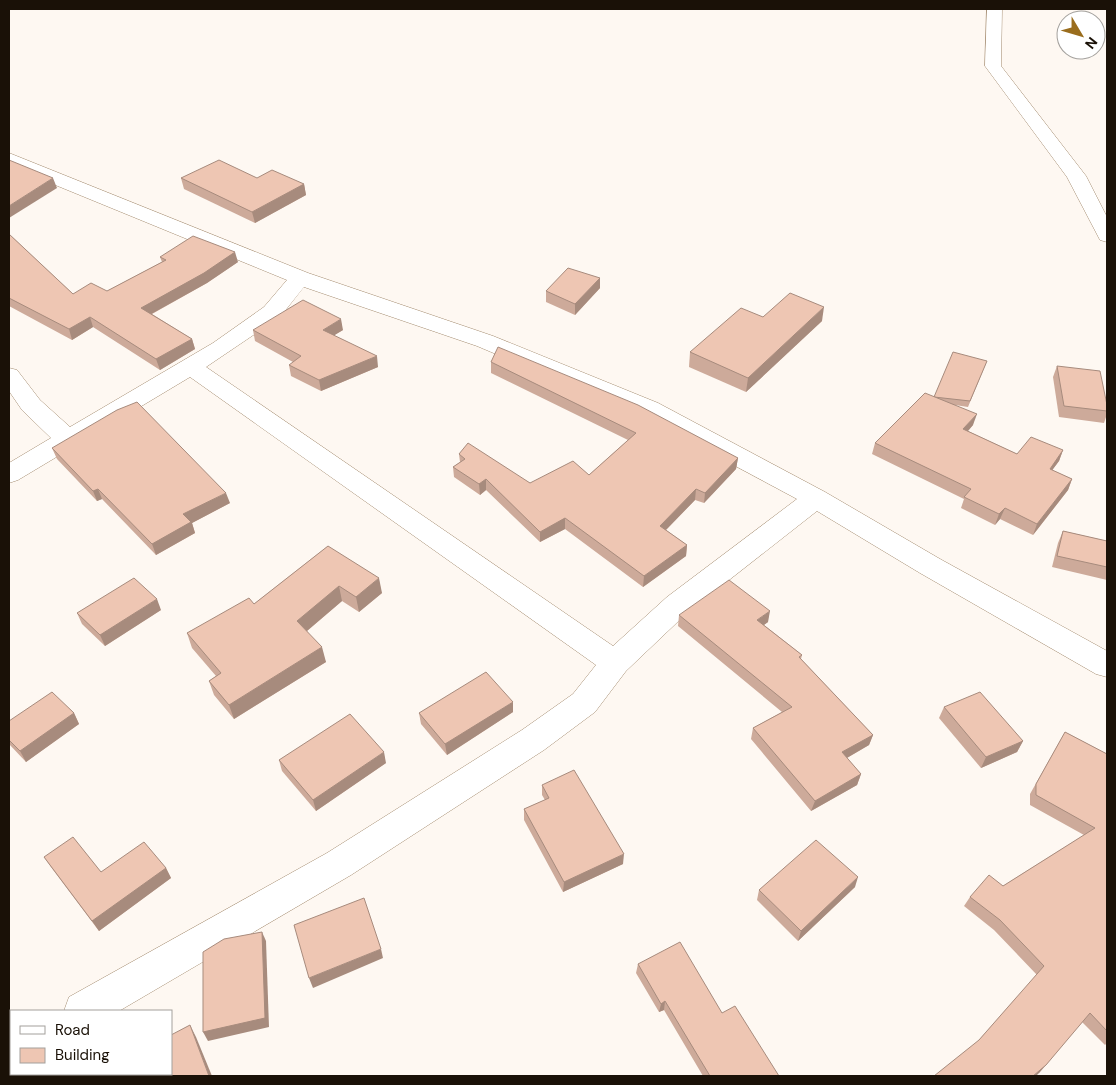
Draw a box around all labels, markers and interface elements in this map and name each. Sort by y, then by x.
north arrow [1056,10,1106,60]
text: N [1081,33,1101,53]
legend [10,1010,172,1075]
text: Road [55,1020,90,1040]
text: Building [55,1045,110,1065]

